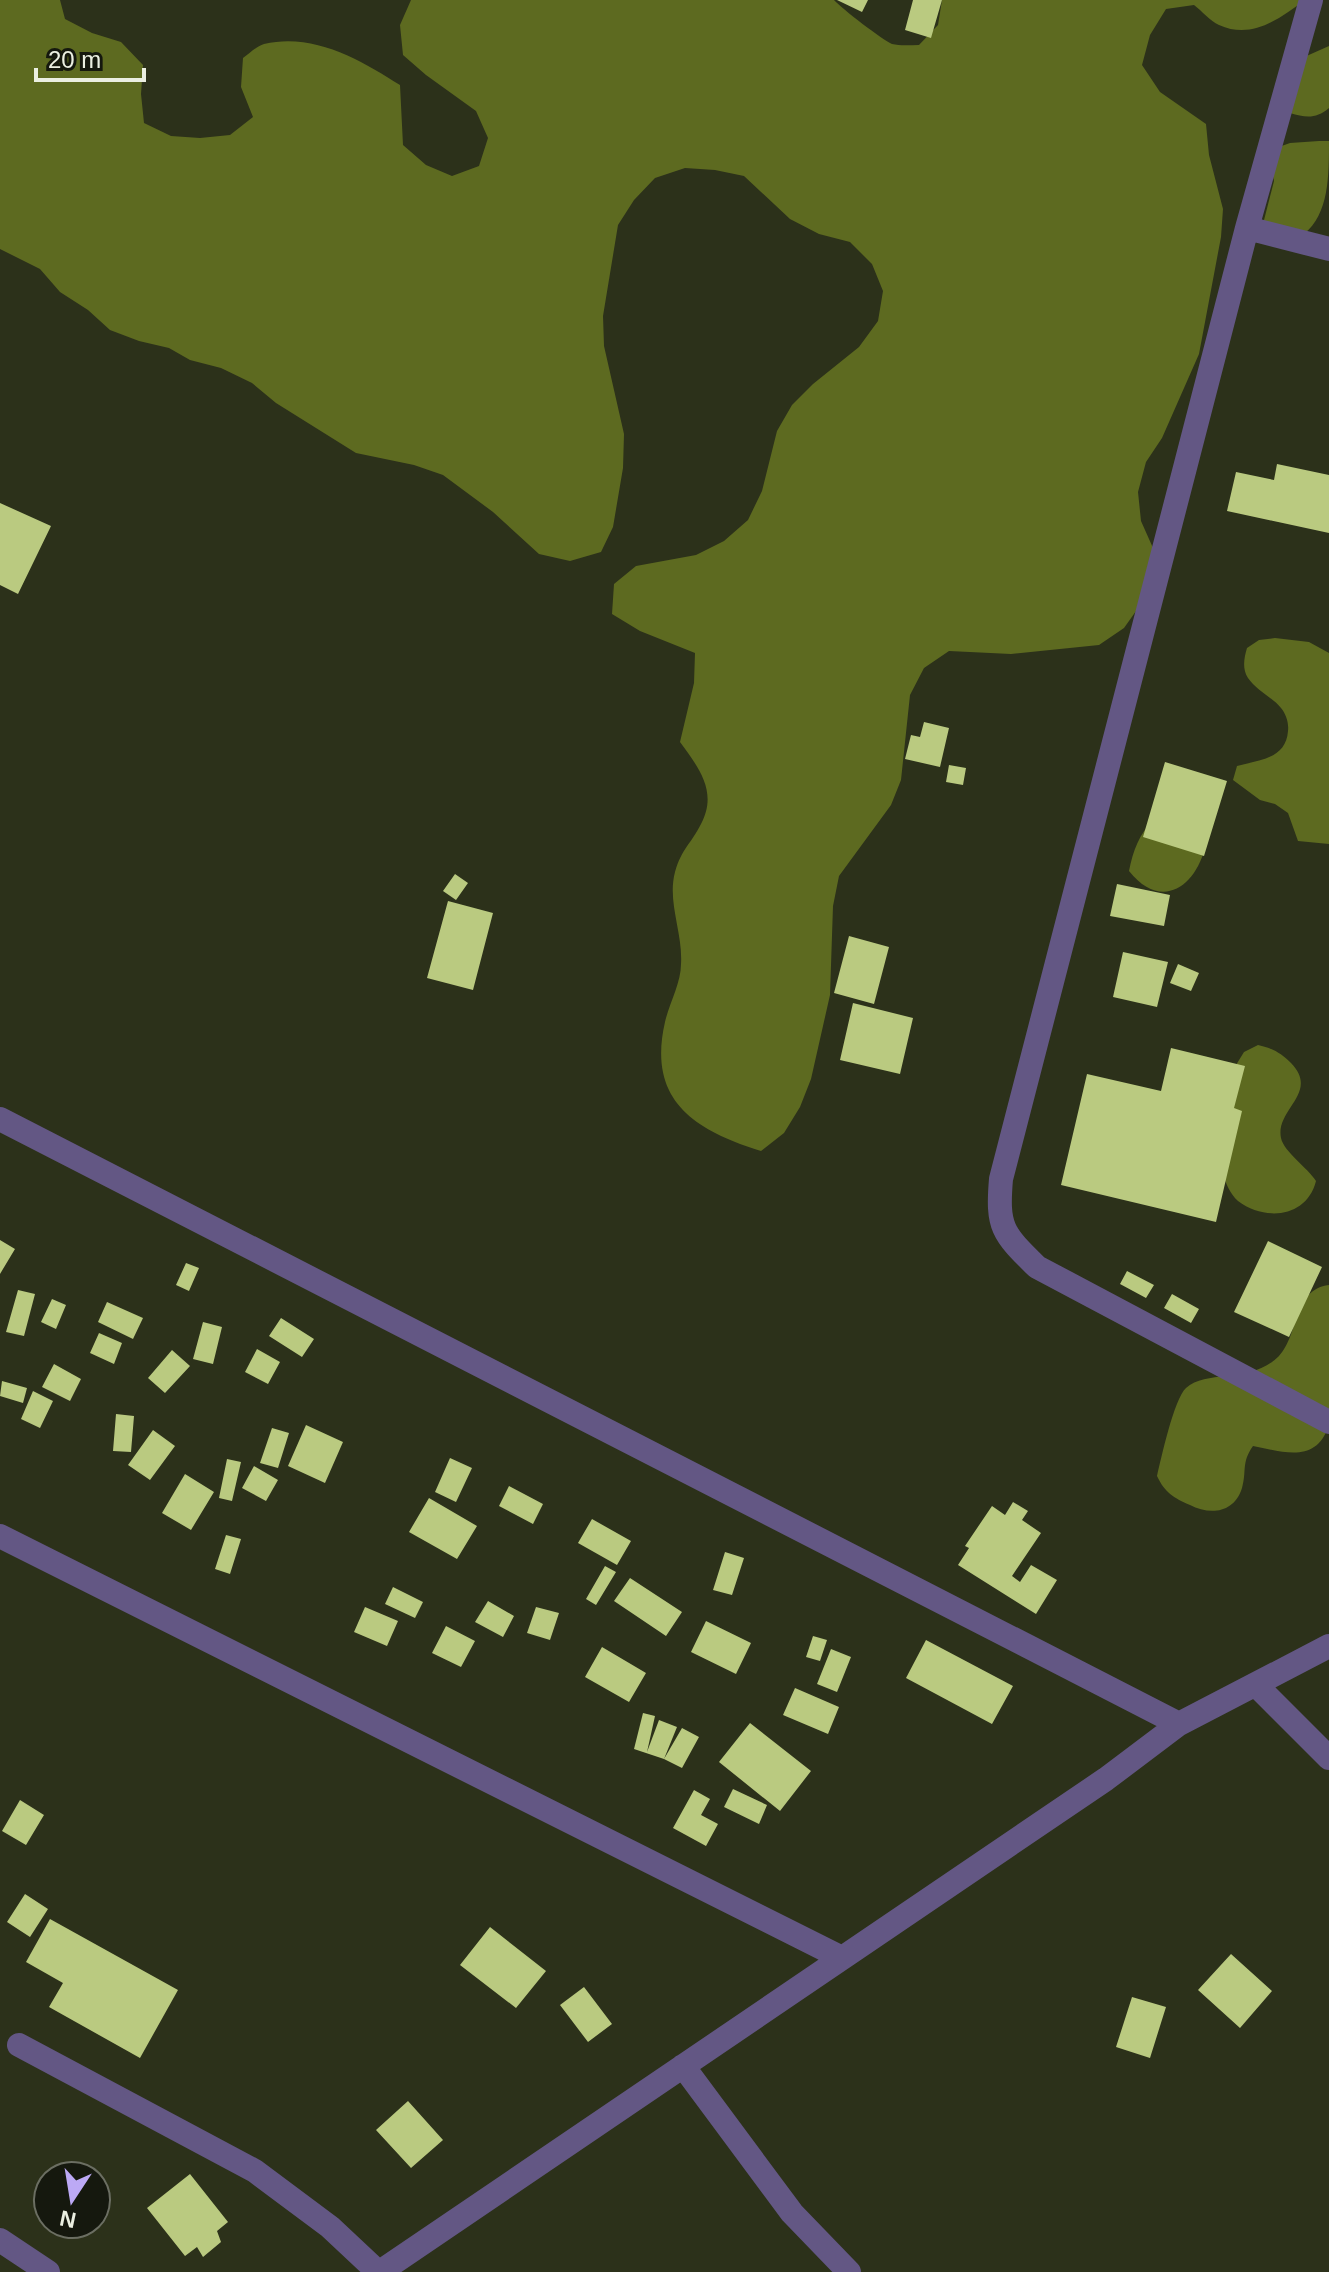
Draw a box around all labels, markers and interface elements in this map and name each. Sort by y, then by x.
scale bar [36,32,144,82]
text: 20 m [48,46,101,73]
north arrow [32,2160,112,2240]
text: N [58,2205,78,2233]

